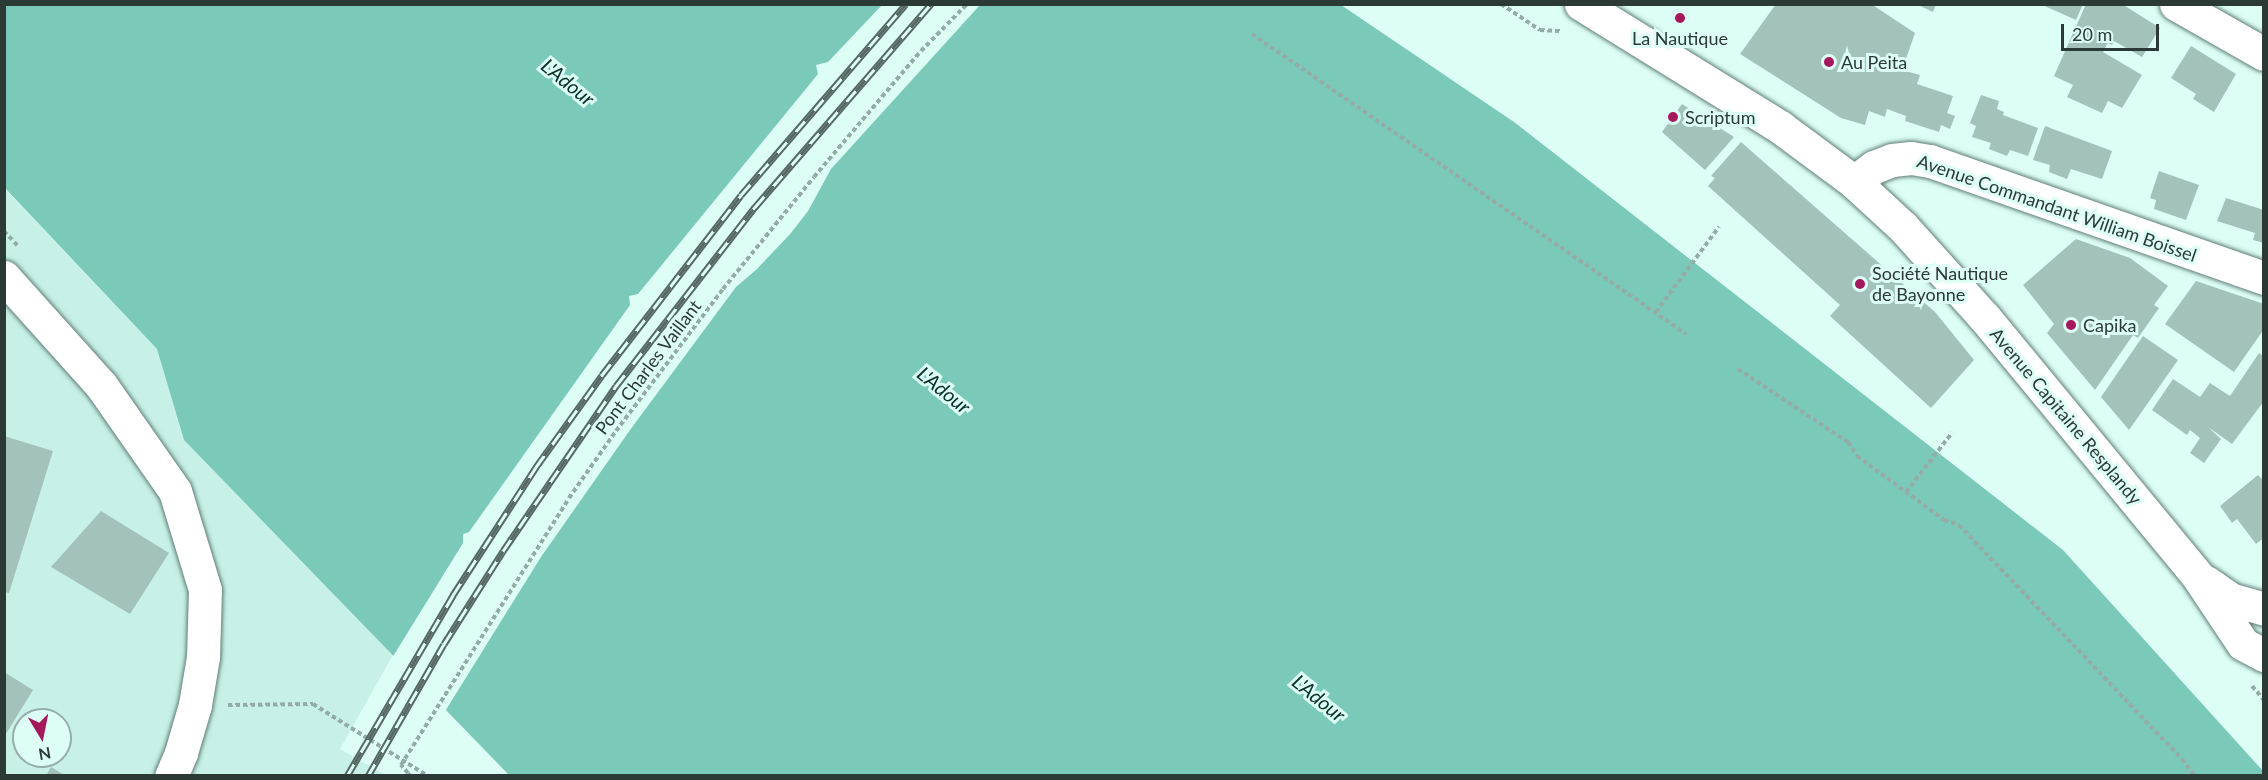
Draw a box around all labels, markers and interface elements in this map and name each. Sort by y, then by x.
marker: La Nautique [1673,11,1687,25]
scale bar [2064,12,2162,50]
text: 20 m [2072,23,2112,45]
place label: La Nautique [1632,27,1728,49]
place label: Au Peita [1841,51,1907,73]
water label: L'Adour [537,53,599,111]
marker: Au Peita [1822,55,1836,69]
place label: Scriptum [1685,106,1755,128]
marker: Scriptum [1666,110,1680,124]
street label: Avenue Commandant William Boissel [1914,150,2200,266]
place label: Société Nautique de Bayonne [1872,263,2008,306]
marker: Société Nautique de Bayonne [1853,277,1867,291]
street label: Pont Charles Vaillant [590,295,706,439]
place label: Capika [2083,314,2136,336]
marker: Capika [2064,318,2078,332]
street label: Avenue Capitaine Resplandy [1986,323,2146,509]
water label: L'Adour [913,361,975,419]
water label: L'Adour [1288,669,1350,727]
north arrow [12,708,72,768]
text: N [37,744,53,765]

